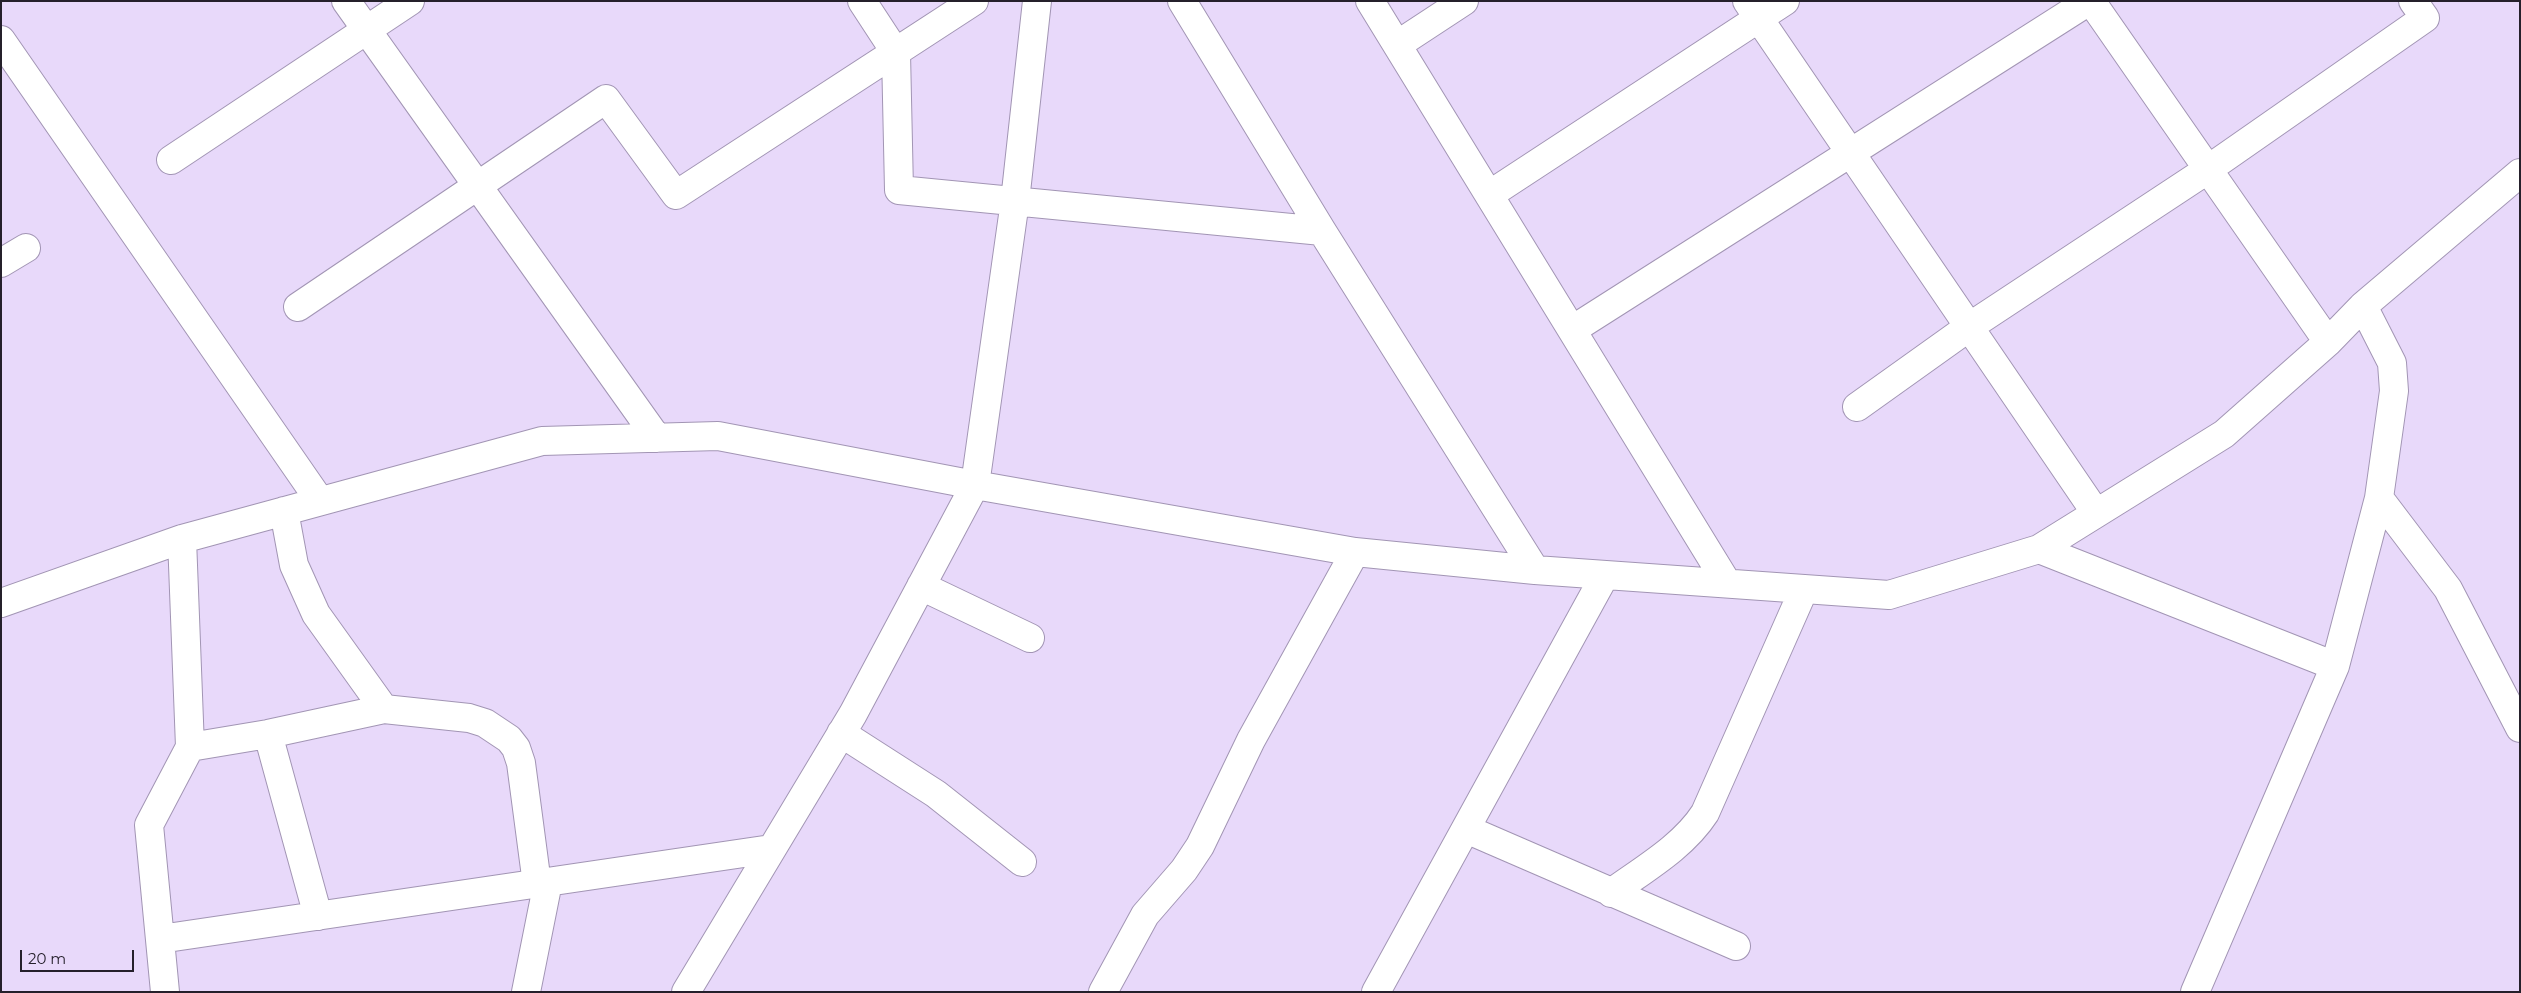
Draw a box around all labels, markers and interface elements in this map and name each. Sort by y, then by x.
scale bar [22,940,136,972]
text: 20 m [28,949,66,968]

